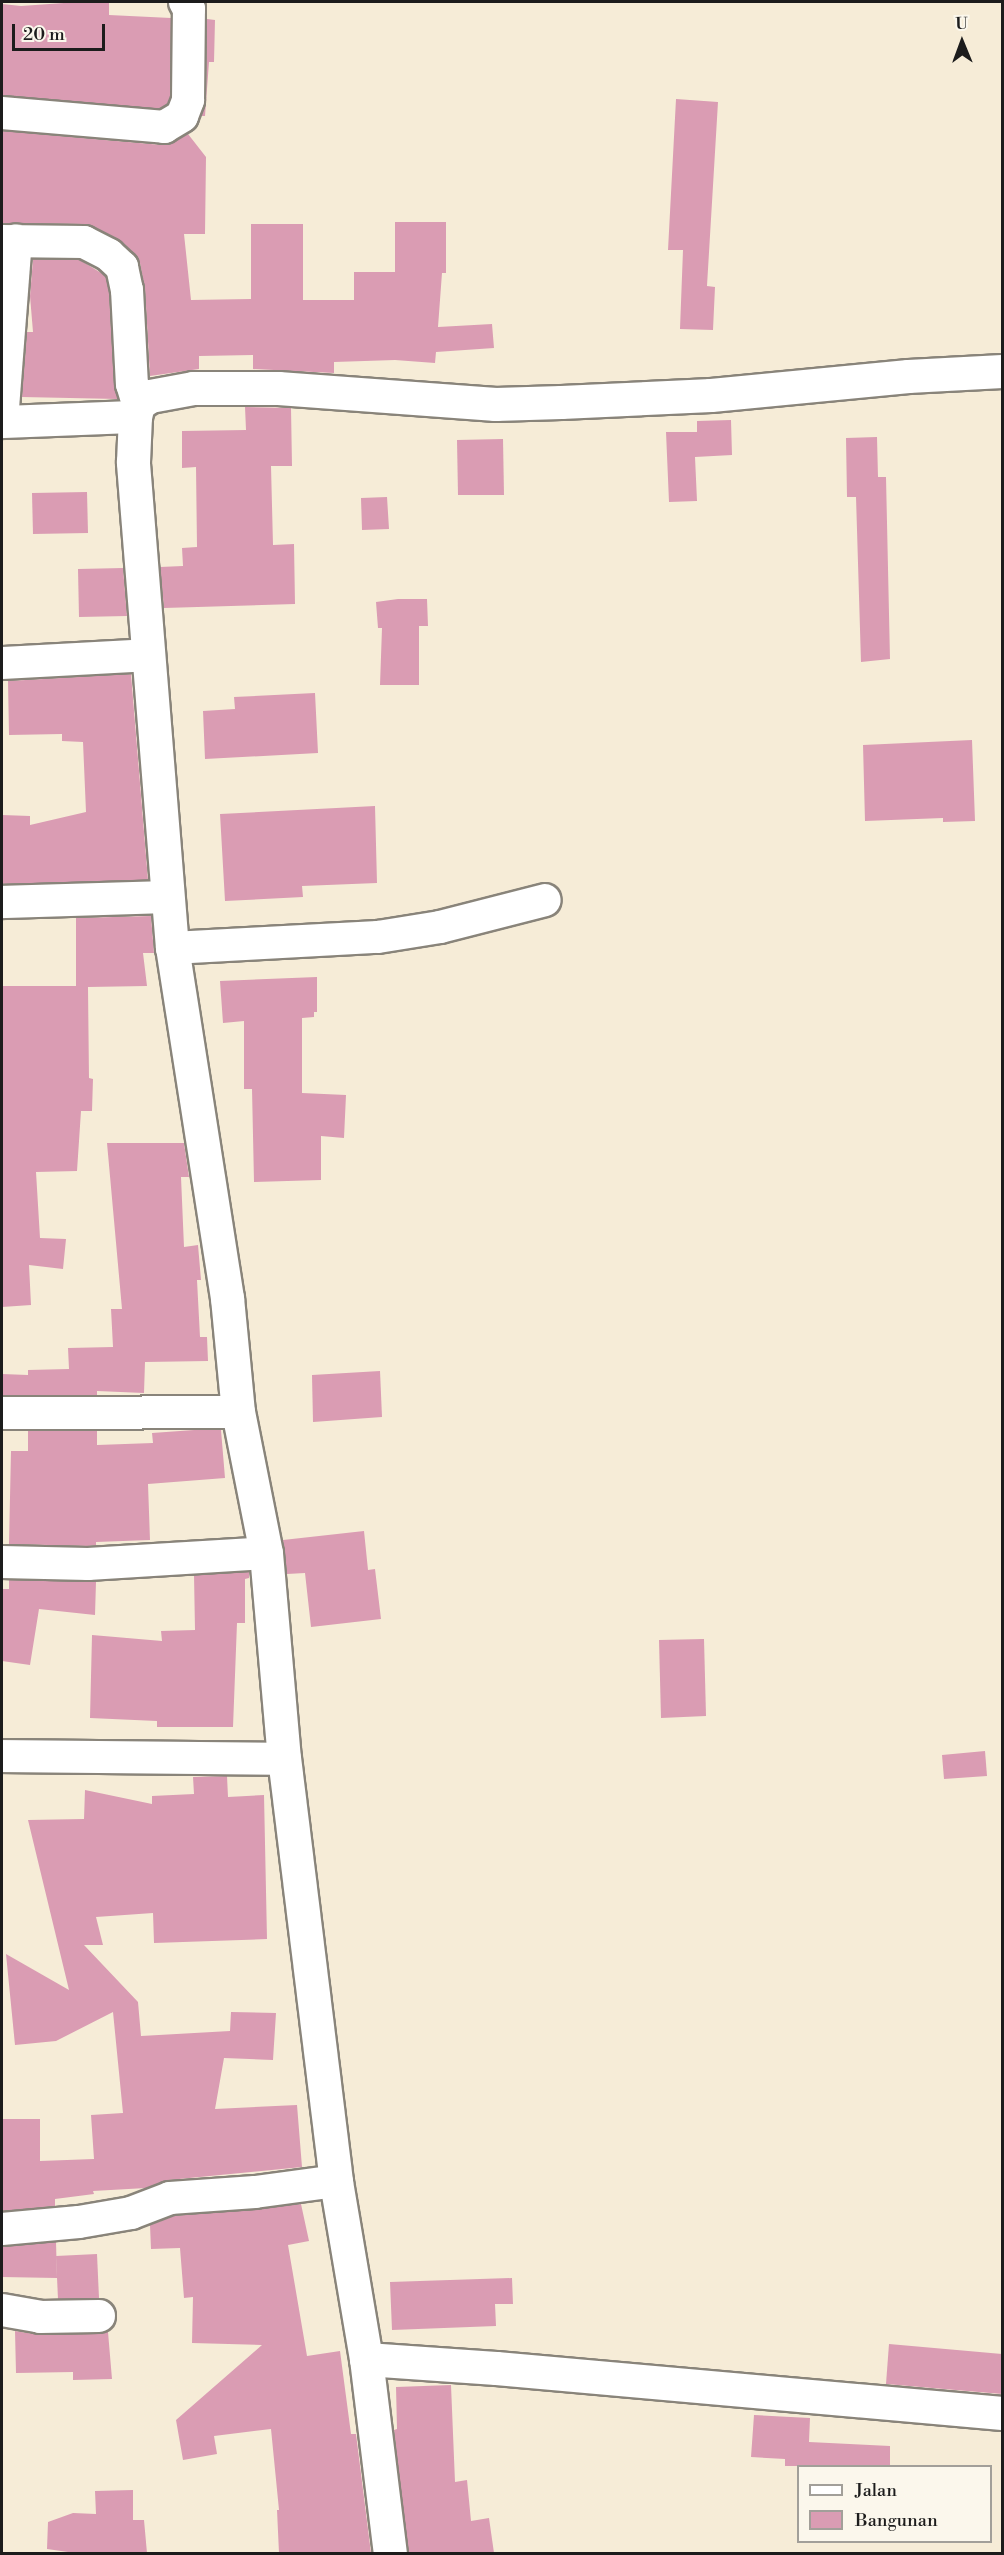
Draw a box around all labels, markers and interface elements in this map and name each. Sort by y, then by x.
scale bar [15,12,108,50]
north arrow [932,12,992,72]
text: U [955,14,968,34]
text: 20 m [23,23,65,46]
legend [797,2465,992,2543]
text: Jalan [855,2479,897,2502]
text: Bangunan [855,2509,938,2532]

